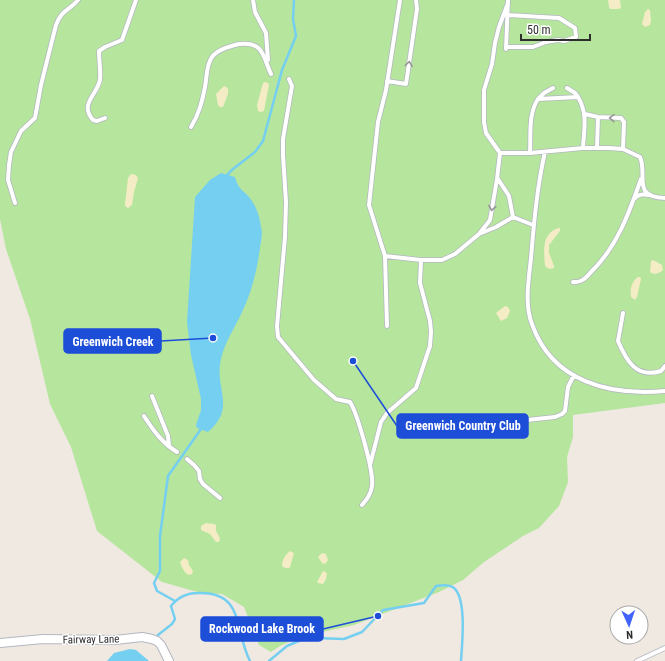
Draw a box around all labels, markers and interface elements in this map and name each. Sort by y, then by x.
scale bar [521,16,590,42]
text: 50 m [527,23,551,37]
one-way arrow [404,61,413,67]
one-way arrow [609,113,615,122]
one-way arrow [488,205,497,211]
callout: Greenwich Creek [64,329,161,353]
text: Greenwich Creek [72,335,154,349]
callout: Greenwich Country Club [397,414,528,438]
text: Greenwich Country Club [405,419,521,433]
north arrow [609,605,649,645]
callout: Rockwood Lake Brook [201,617,323,641]
text: Rockwood Lake Brook [209,622,315,636]
text: N [626,628,633,641]
street label: Fairway Lane [63,633,120,646]

